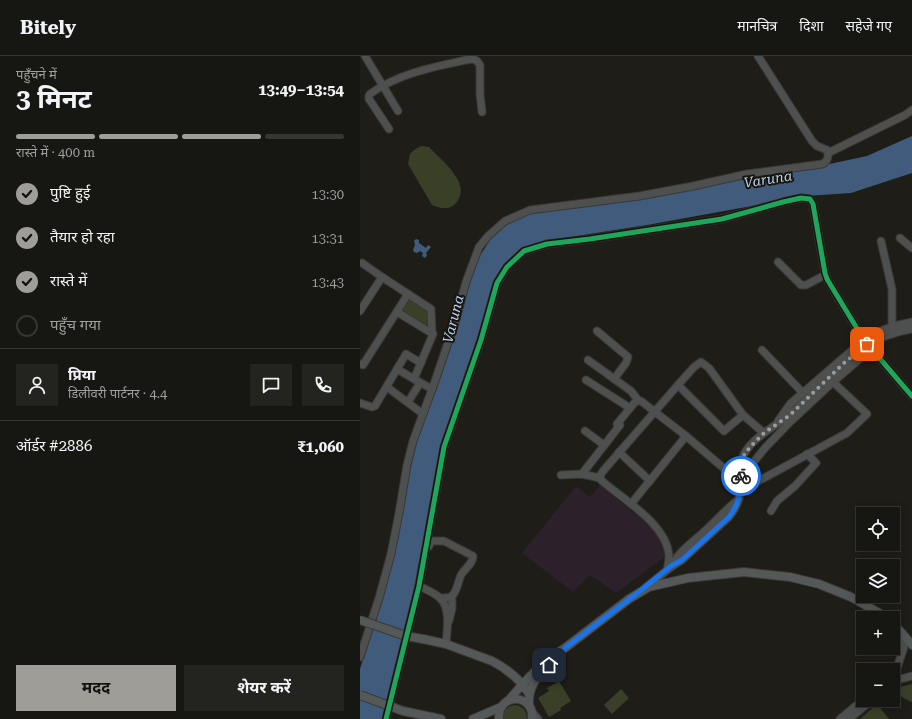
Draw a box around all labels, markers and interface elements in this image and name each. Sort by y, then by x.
text: Bitely [20,16,76,39]
text: मानचित्र [737,18,777,34]
text: दिशा [799,18,824,34]
text: सहेजे गए [846,18,892,34]
text: पहुँचने में [16,67,57,82]
text: 13:49–13:54 [258,81,344,99]
text: 3 मिनट [16,84,92,114]
text: रास्ते में · 400 m [16,145,95,160]
water label: Varuna [743,167,793,191]
icon: check [16,183,38,205]
text: पुष्टि हुई [50,184,90,202]
text: 13:30 [312,187,344,202]
icon: check [16,227,38,249]
text: तैयार हो रहा [50,228,115,246]
text: 13:31 [312,231,344,246]
icon: check [16,271,38,293]
text: रास्ते में [50,272,87,290]
text: 13:43 [312,275,344,290]
water label: Varuna [439,294,467,344]
text: पहुँच गया [50,316,101,334]
pin [850,327,884,361]
icon: bag [856,333,878,355]
button: person [16,364,58,406]
button: chat [250,364,292,406]
button: phone [302,364,344,406]
text: प्रिया [68,366,96,384]
text: डिलीवरी पार्टनर · 4.4 [68,386,167,401]
text: ऑर्डर #2886 [16,437,92,455]
text: ₹1,060 [297,438,344,456]
courier [721,456,761,496]
icon: bike [730,465,752,487]
map controls [856,507,900,707]
button: locate [856,507,900,551]
button: layers [856,559,900,603]
button: + [856,611,900,655]
pin [532,648,566,682]
icon: home [538,654,560,676]
button: − [856,663,900,707]
button: मदद [16,665,176,711]
button: शेयर करें [184,665,344,711]

